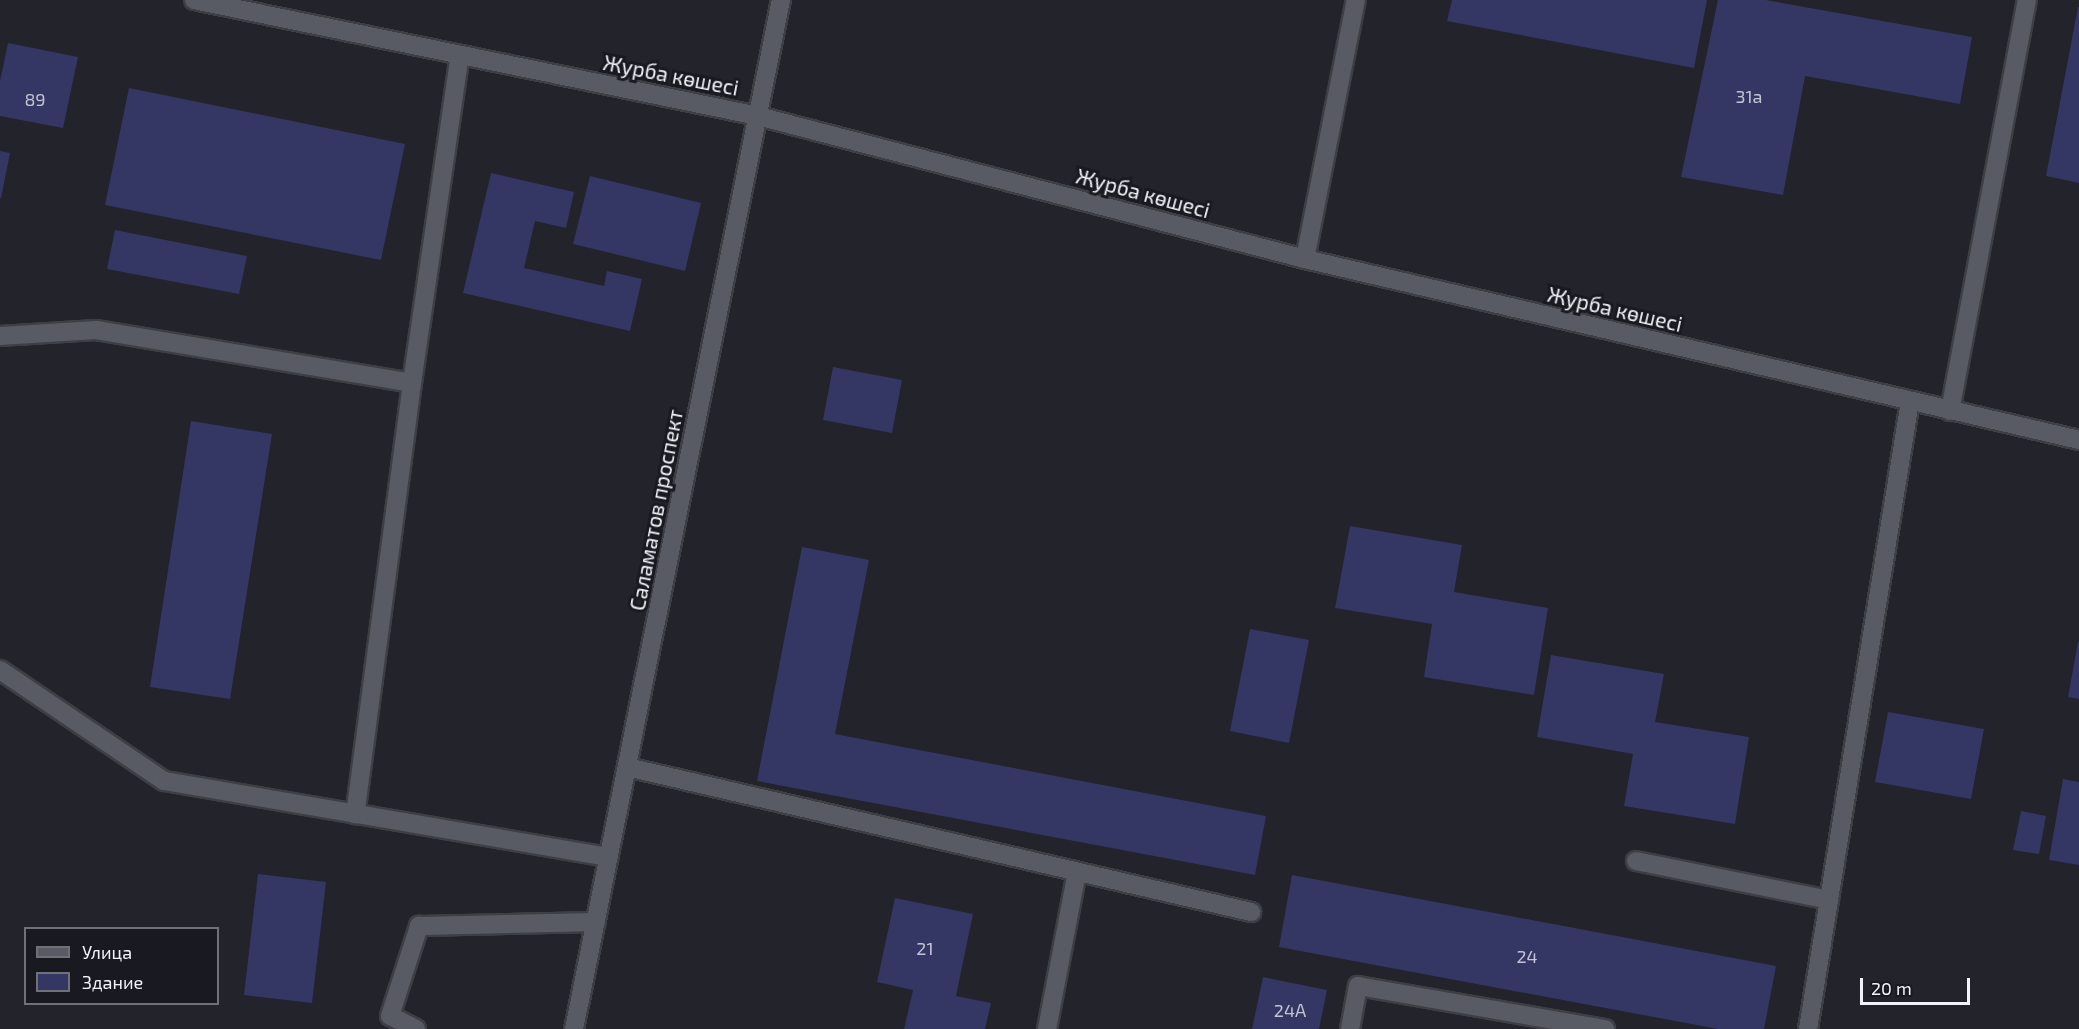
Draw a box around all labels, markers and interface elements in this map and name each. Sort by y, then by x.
street label: Журба көшесі [601,50,741,100]
house number: 31а [1735,85,1763,107]
house number: 89 [24,88,46,110]
street label: Журба көшесі [1073,163,1213,223]
street label: Журба көшесі [1545,281,1685,337]
street label: Саламатов проспект [624,407,688,613]
legend [24,927,219,1005]
house number: 21 [916,937,934,959]
text: Улица [82,941,132,963]
house number: 24 [1516,945,1538,967]
scale bar [1863,966,1972,1004]
text: Здание [82,971,143,993]
text: 20 m [1871,977,1912,999]
house number: 24А [1274,999,1306,1021]

